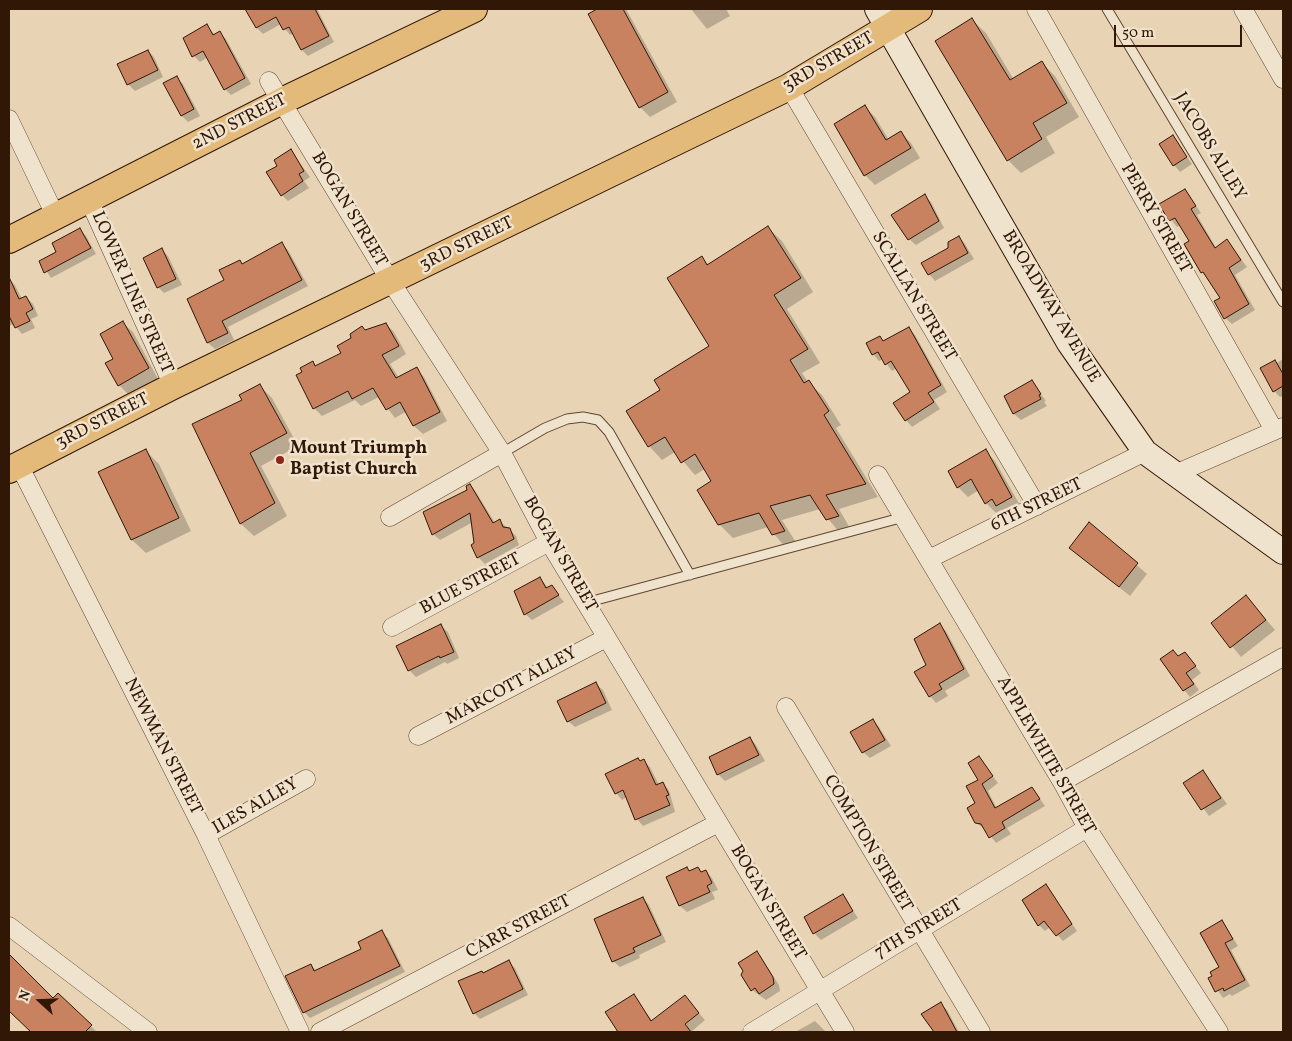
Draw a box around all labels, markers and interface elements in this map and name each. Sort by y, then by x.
scale bar [1117,15,1244,47]
text: 50 m [1122,23,1154,44]
street label: 3RD STREET [780,28,878,98]
street label: JACOBS ALLEY [1168,89,1250,205]
street label: 2ND STREET [189,90,291,156]
street label: BOGAN STREET [305,149,391,271]
street label: PERRY STREET [1115,160,1195,278]
street label: LOWER LINE STREET [85,208,177,378]
street label: 3RD STREET [417,213,517,277]
street label: BROADWAY AVENUE [996,227,1104,387]
street label: SCALLAN STREET [866,228,960,366]
street label: 3RD STREET [53,389,153,455]
place label: Mount Triumph Baptist Church [290,439,427,482]
marker: Mount Triumph Baptist Church [274,454,286,466]
street label: 6TH STREET [987,474,1087,538]
street label: BOGAN STREET [517,493,601,617]
street label: BLUE STREET [417,549,525,621]
street label: MARCOTT ALLEY [443,643,581,731]
street label: APPLEWHITE STREET [991,673,1099,839]
street label: NEWMAN STREET [118,675,206,819]
street label: COMPTON STREET [818,772,916,916]
street label: ILES ALLEY [209,774,303,840]
street label: BOGAN STREET [724,842,810,964]
street label: CARR STREET [463,891,575,965]
street label: 7TH STREET [871,895,967,965]
north arrow [15,976,65,1026]
text: N [15,988,36,1004]

